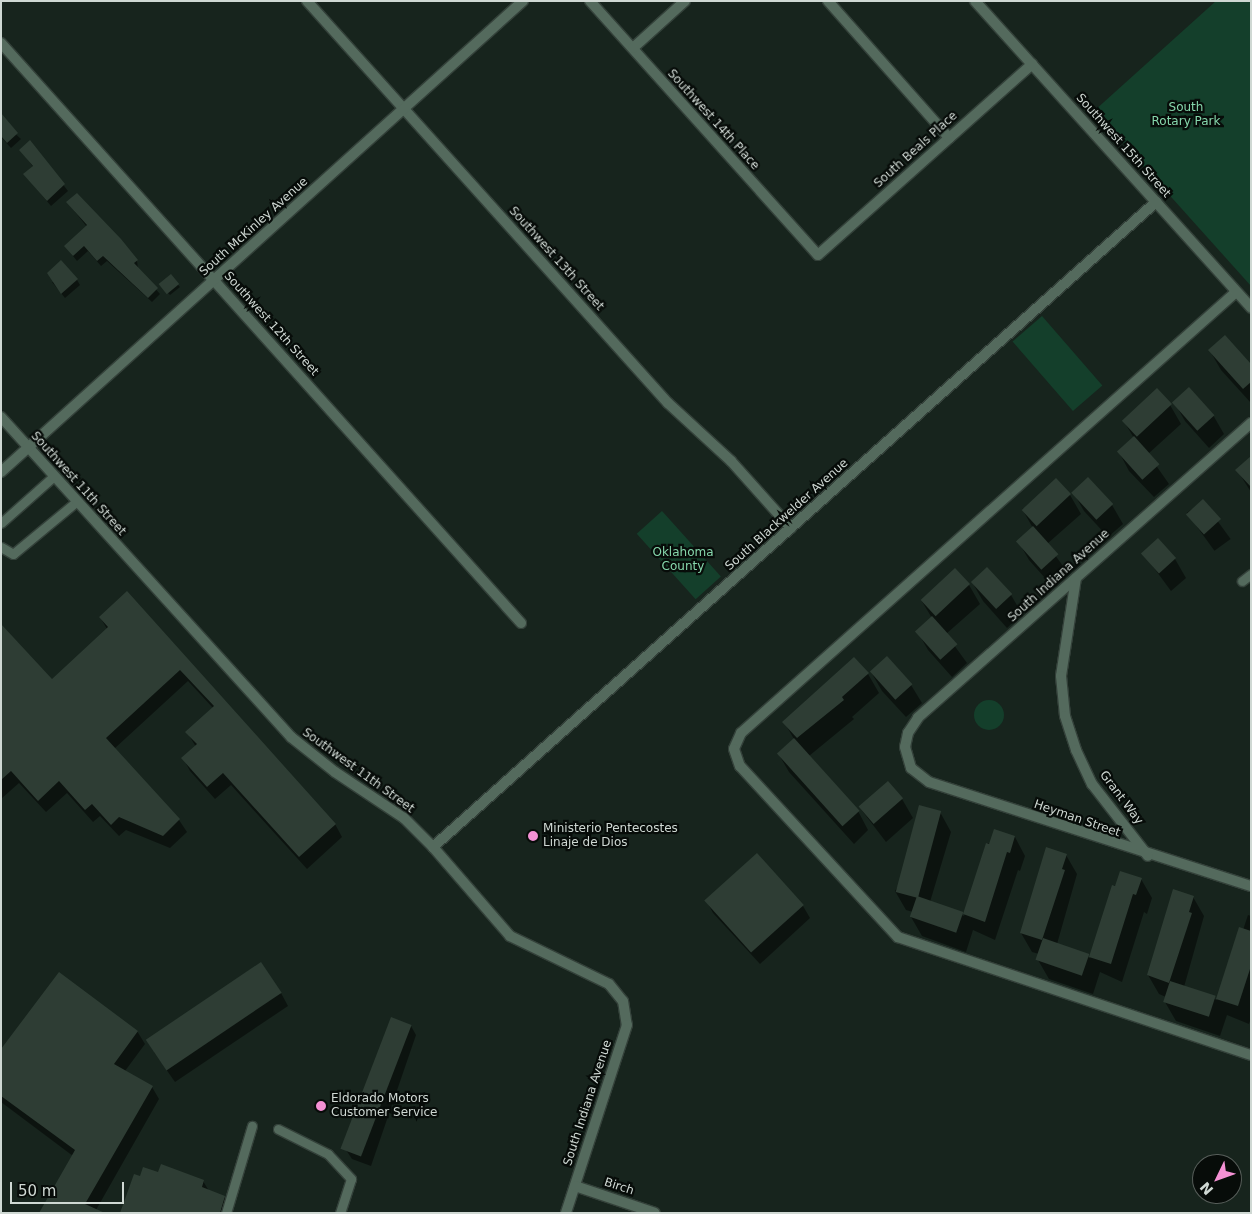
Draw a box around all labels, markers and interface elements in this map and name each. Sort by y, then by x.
street label: Southwest 14th Place [664,67,762,173]
street label: Southwest 15th Street [1073,91,1173,201]
park label: South Rotary Park [1152,101,1220,129]
street label: South Beals Place [871,109,961,191]
street label: South McKinley Avenue [197,175,311,279]
street label: Southwest 13th Street [506,204,606,314]
street label: Southwest 12th Street [221,269,321,379]
street label: Southwest 11th Street [28,429,128,539]
street label: South Blackwelder Avenue [723,456,851,574]
street label: South Indiana Avenue [1005,527,1113,625]
park label: Oklahoma County [652,546,714,574]
street label: Southwest 11th Street [299,726,417,816]
street label: Grant Way [1096,768,1146,828]
street label: Heyman Street [1032,797,1122,841]
place label: Ministerio Pentecostes Linaje de Dios [543,822,678,850]
marker: Ministerio Pentecostes Linaje de Dios [527,830,539,842]
street label: South Indiana Avenue [561,1038,615,1168]
place label: Eldorado Motors Customer Service [331,1092,437,1120]
marker: Eldorado Motors Customer Service [315,1100,327,1112]
north arrow [1192,1154,1242,1204]
scale bar [12,1172,126,1204]
street label: Birch [602,1175,636,1199]
text: N [1197,1179,1216,1198]
text: 50 m [18,1182,56,1200]

